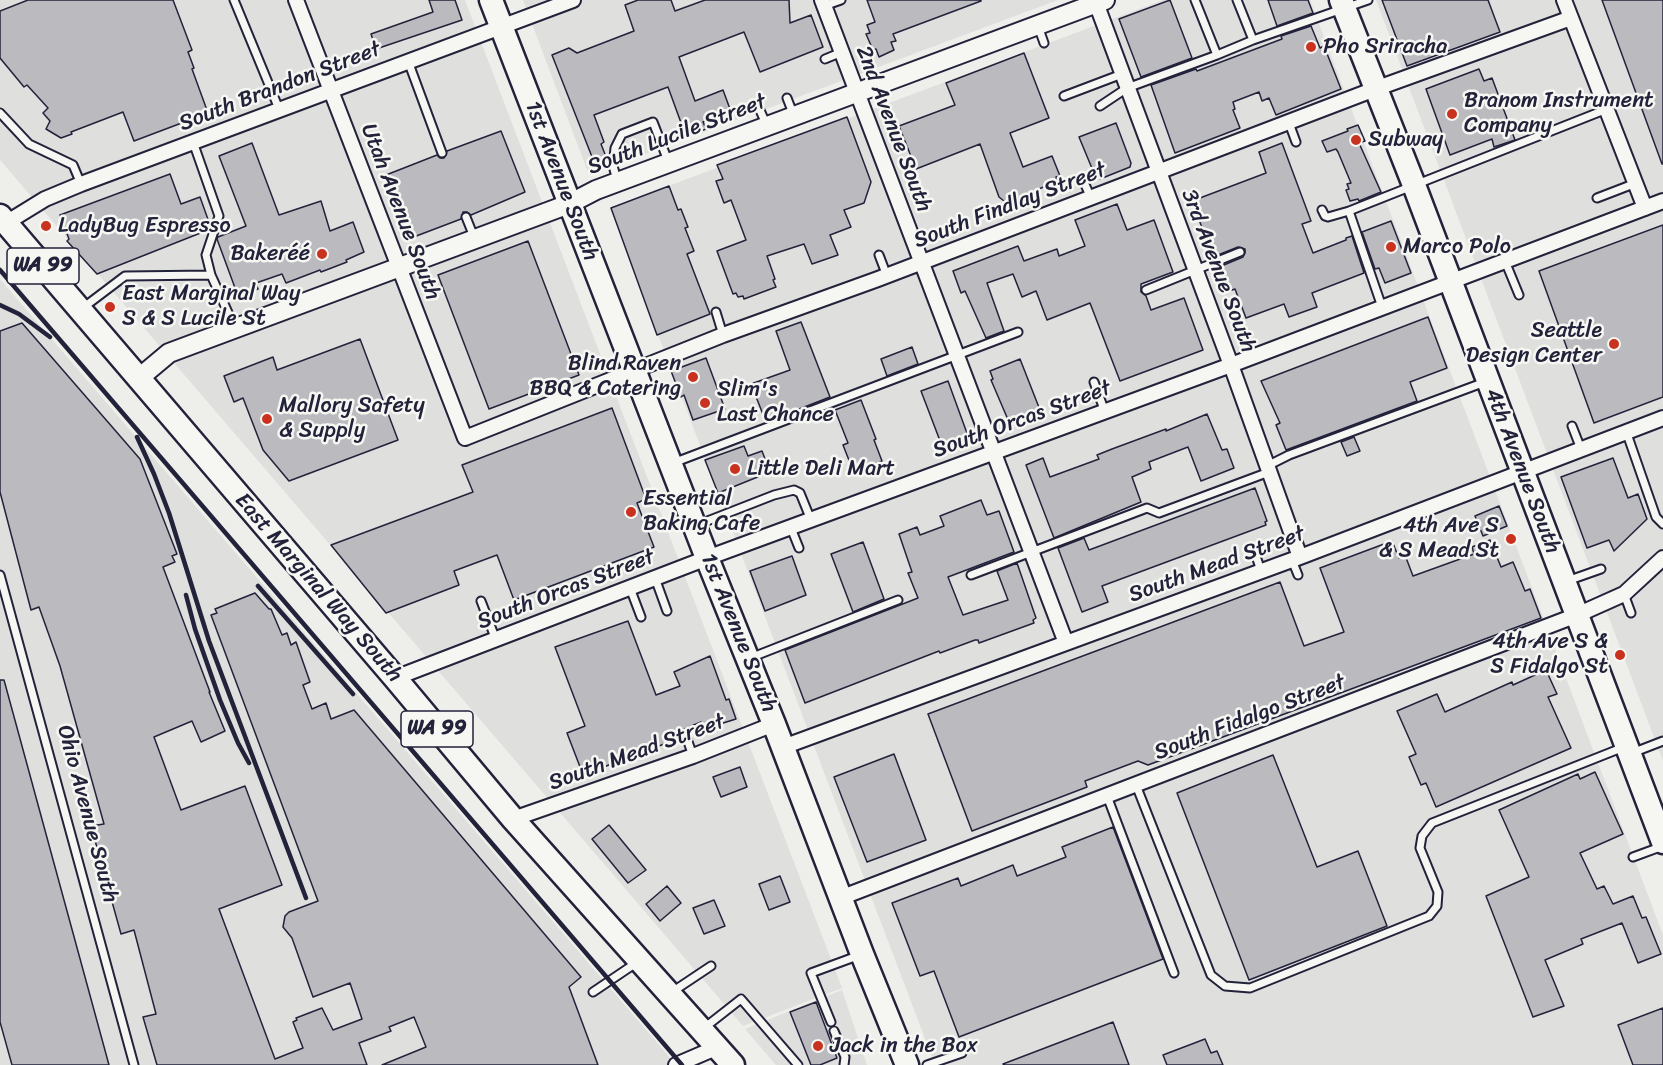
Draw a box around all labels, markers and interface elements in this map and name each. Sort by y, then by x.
place label: Pho Sriracha [1323,34,1447,60]
street label: South Brandon Street [176,36,384,138]
marker: Pho Sriracha [1304,40,1318,54]
street label: 2nd Avenue South [849,42,937,216]
place label: Branom Instrument Company [1464,88,1654,140]
street label: South Lucile Street [584,89,770,181]
street label: 1st Avenue South [518,97,604,265]
marker: Branom Instrument Company [1445,107,1459,121]
street label: Utah Avenue South [354,120,446,304]
place label: Subway [1368,127,1443,153]
marker: Subway [1349,133,1363,147]
street label: South Findlay Street [910,157,1110,255]
street label: 3rd Avenue South [1175,186,1261,356]
place label: LadyBug Espresso [58,213,231,239]
marker: LadyBug Espresso [39,219,53,233]
place label: Marco Polo [1403,234,1511,260]
marker: Marco Polo [1384,240,1398,254]
place label: Bakeréé [230,241,310,267]
marker: Bakeréé [315,247,329,261]
road number: WA 99 [7,248,79,284]
place label: East Marginal Way S & S Lucile St [122,281,300,332]
marker: East Marginal Way S & S Lucile St [103,300,117,314]
place label: Seattle Design Center [1466,318,1602,370]
marker: Seattle Design Center [1607,337,1621,351]
place label: Blind Raven BBQ & Catering [530,351,681,402]
marker: Blind Raven BBQ & Catering [686,370,700,384]
street label: South Orcas Street [929,376,1115,464]
place label: Slim's Last Chance [717,377,834,428]
street label: 4th Avenue South [1478,385,1566,557]
place label: Mallory Safety & Supply [279,393,425,445]
marker: Slim's Last Chance [698,396,712,410]
marker: Mallory Safety & Supply [260,412,274,426]
place label: Little Deli Mart [747,456,895,482]
marker: Little Deli Mart [728,462,742,476]
place label: Essential Baking Cafe [643,486,760,538]
street label: East Marginal Way South [229,488,407,688]
marker: Essential Baking Cafe [624,505,638,519]
place label: 4th Ave S & S Mead St [1379,513,1499,564]
street label: South Mead Street [1125,521,1309,609]
marker: 4th Ave S & S Mead St [1504,532,1518,546]
street label: South Orcas Street [474,544,658,636]
street label: 1st Avenue South [694,550,782,716]
place label: 4th Ave S & S Fidalgo St [1490,629,1608,680]
marker: 4th Ave S & S Fidalgo St [1613,648,1627,662]
street label: South Fidalgo Street [1151,669,1349,767]
street label: South Mead Street [545,709,729,797]
road number: WA 99 [401,711,473,747]
street label: Ohio Avenue South [51,722,123,906]
place label: Jack in the Box [830,1033,978,1059]
marker: Jack in the Box [811,1039,825,1053]

